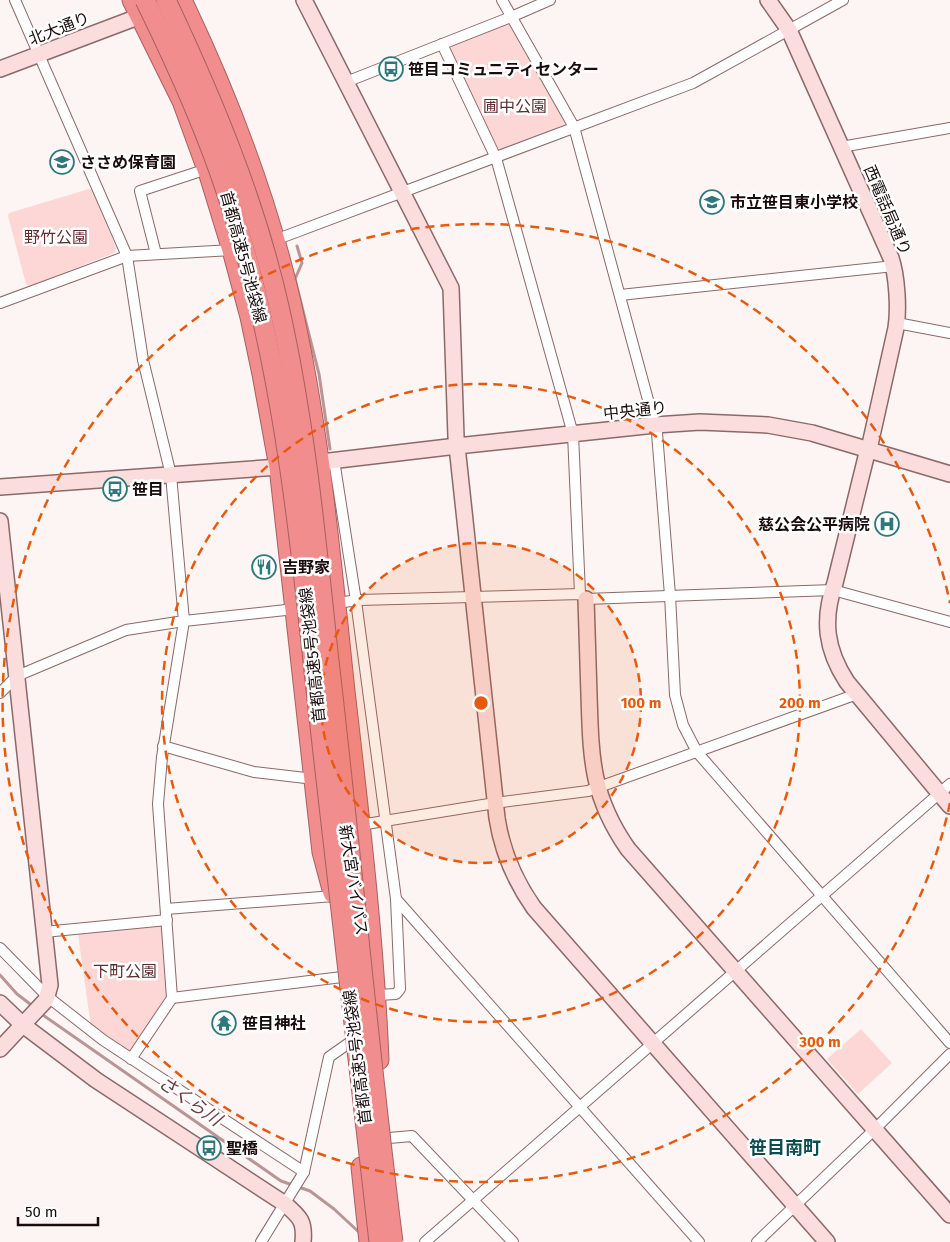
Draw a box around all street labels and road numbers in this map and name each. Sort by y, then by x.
street label: 北大通り [26,8,92,49]
street label: 西電話局通り [860,162,915,258]
street label: 首都高速5号池袋線 [217,189,270,325]
street label: 中央通り [602,398,668,423]
street label: 首都高速5号池袋線 [296,586,329,724]
street label: 新大宮バイパス [335,823,372,937]
street label: 首都高速5号池袋線 [340,988,375,1126]

